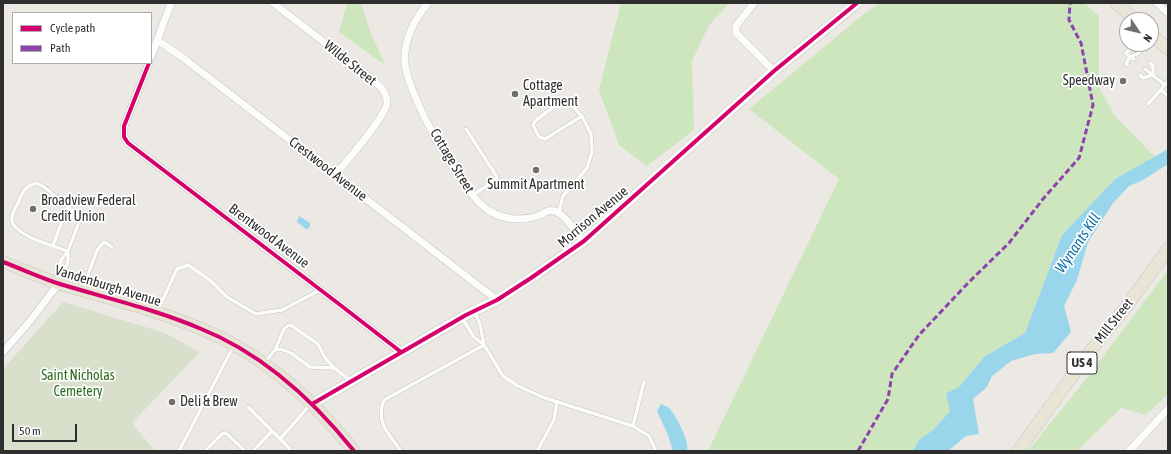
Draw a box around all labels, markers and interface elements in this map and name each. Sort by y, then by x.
legend [12,12,152,64]
north arrow [1119,12,1159,52]
text: Cycle path [50,21,95,35]
text: N [1141,32,1155,44]
street label: Wilde Street [320,37,380,89]
text: Path [50,41,71,55]
place label: Speedway [1063,73,1115,89]
marker: Speedway [1118,76,1128,86]
place label: Cottage Apartment [523,78,578,110]
marker: Cottage Apartment [510,89,520,99]
street label: Cottage Street [426,126,478,196]
street label: Crestwood Avenue [286,133,370,205]
marker: Summit Apartment [531,165,541,175]
place label: Summit Apartment [487,177,585,193]
street label: Morrison Avenue [554,183,632,251]
place label: Broadview Federal Credit Union [41,193,136,226]
street label: Brentwood Avenue [225,200,313,272]
marker: Broadview Federal Credit Union [28,204,38,214]
water label: Wynants Kill [1051,210,1105,276]
street label: Vandenburgh Avenue [53,262,163,310]
street label: Mill Street [1091,295,1137,347]
road number: US 4 [1067,352,1097,374]
park label: Saint Nicholas Cemetery [41,368,115,400]
place label: Deli & Brew [180,394,238,410]
marker: Deli & Brew [167,397,177,407]
scale bar [14,416,79,442]
text: 50 m [19,424,41,438]

